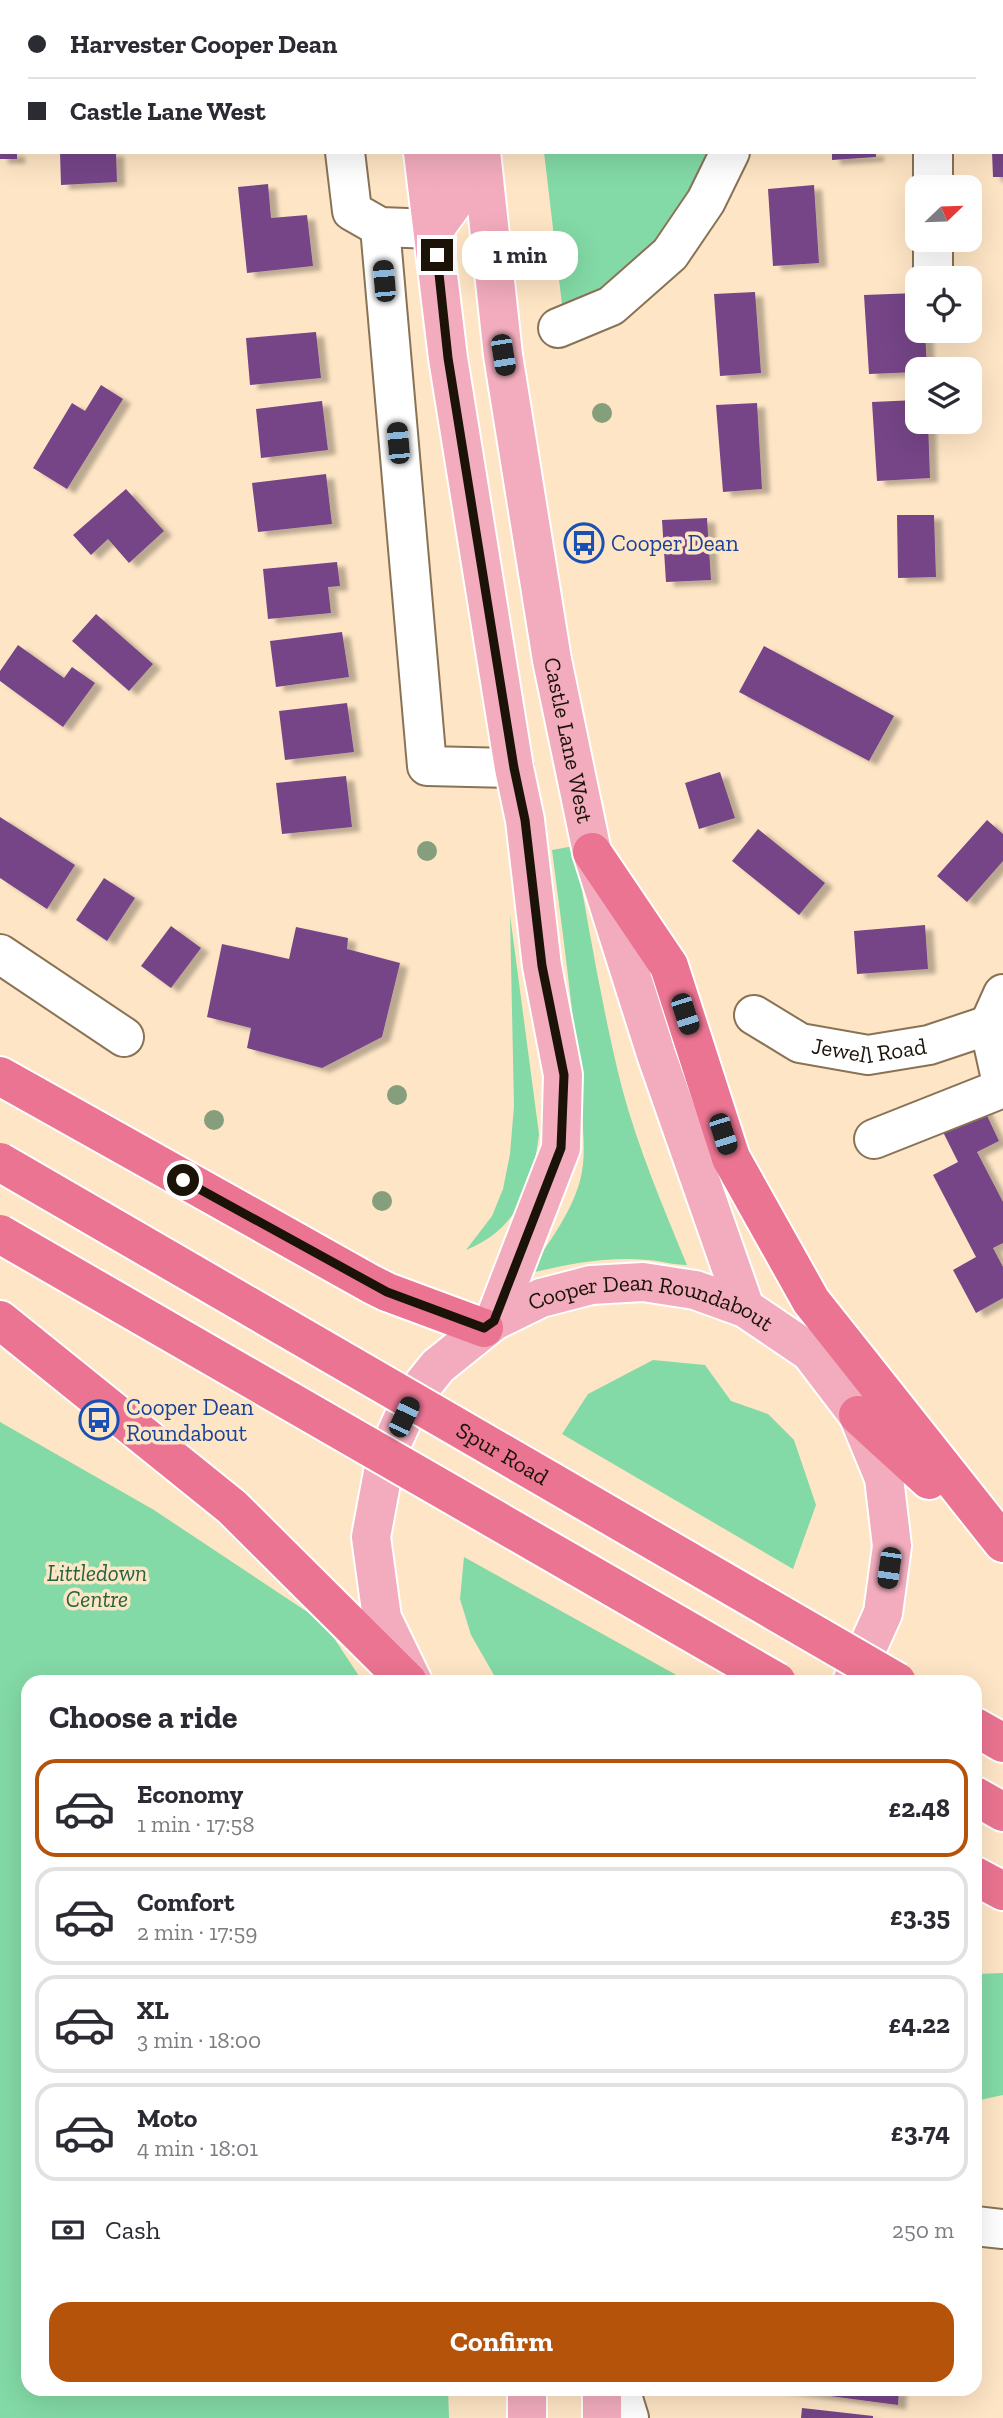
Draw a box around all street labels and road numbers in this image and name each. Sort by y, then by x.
street label: Castle Lane West [538,655,600,826]
street label: Jewell Road [810,1031,929,1069]
street label: Cooper Dean Roundabout [523,1268,779,1337]
street label: Spur Road [452,1416,554,1491]

